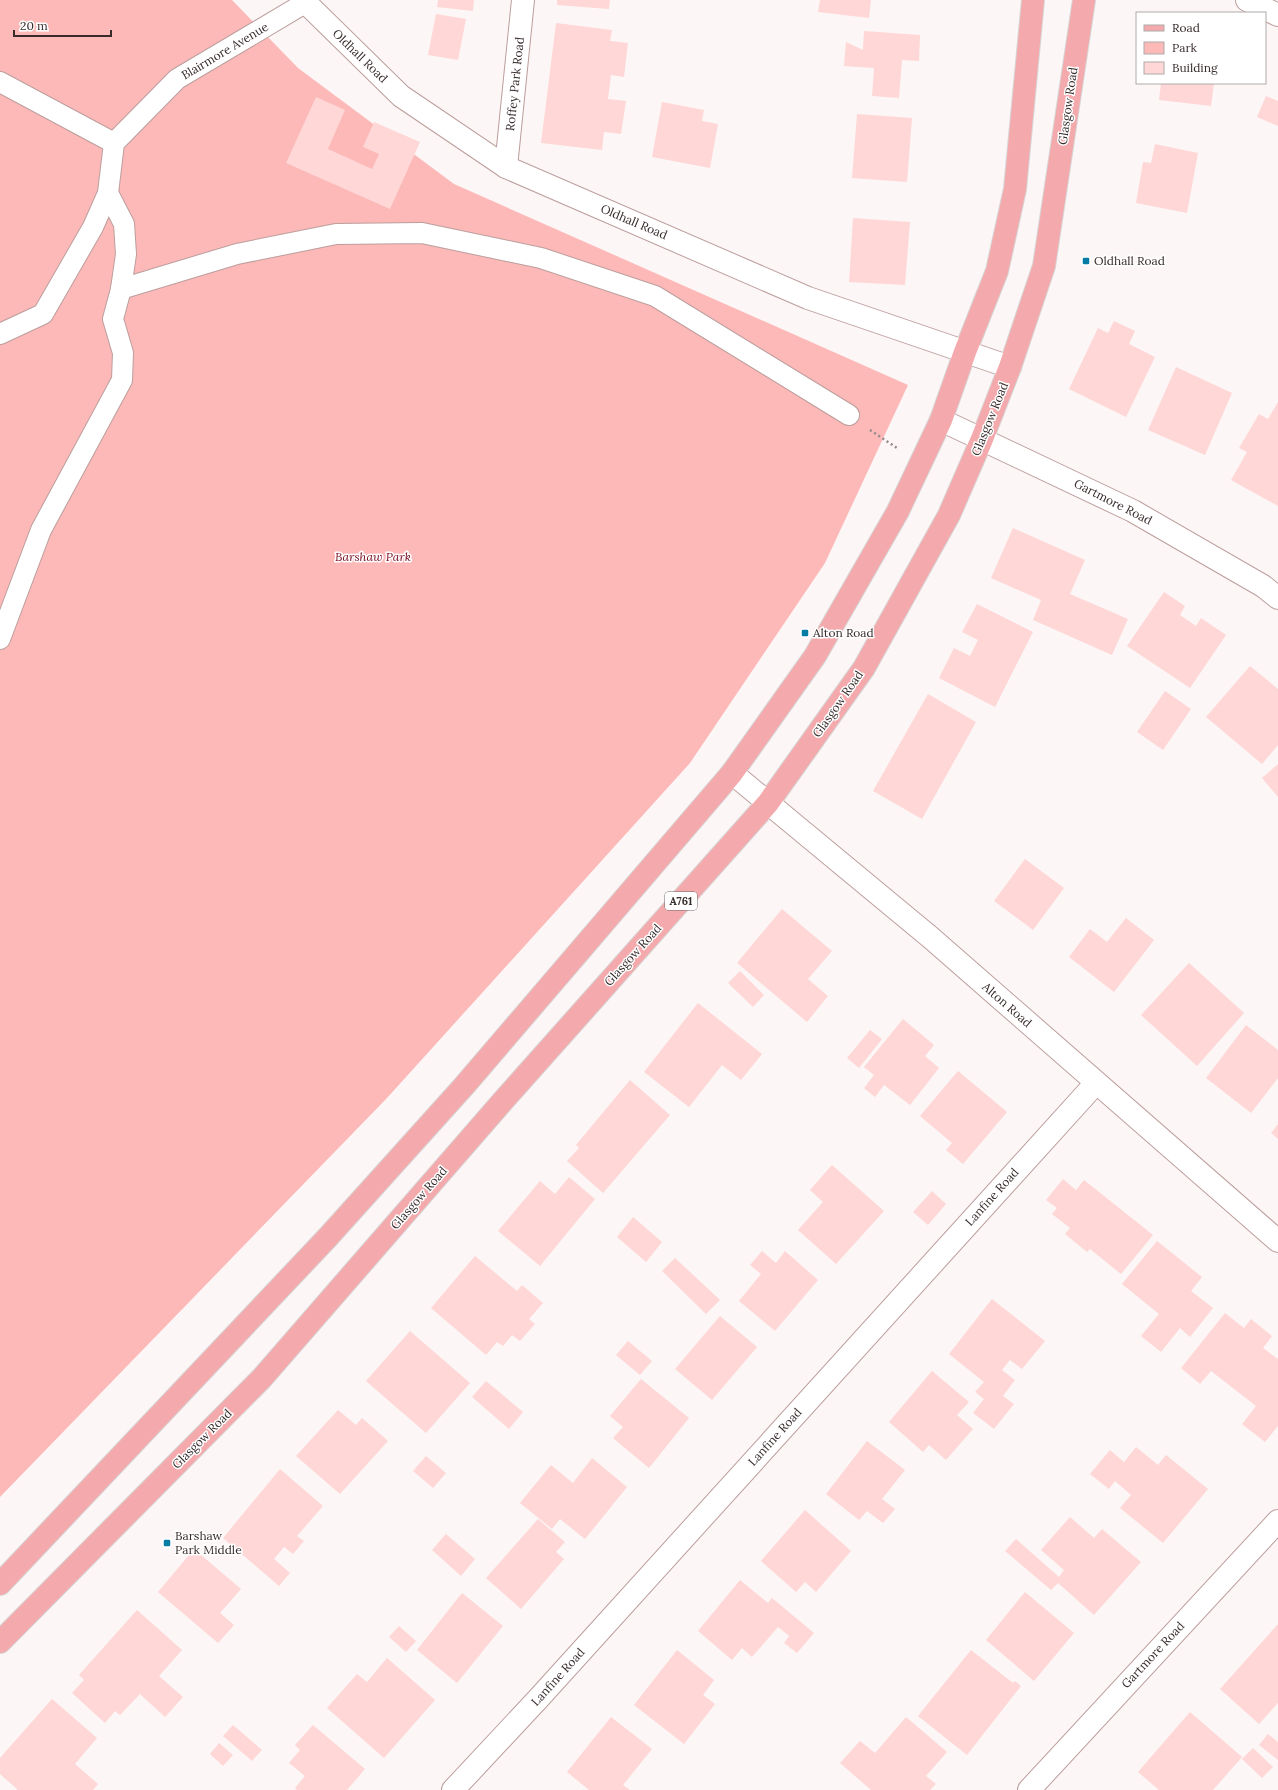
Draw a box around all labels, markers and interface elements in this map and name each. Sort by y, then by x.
scale bar [14,12,111,38]
legend [1136,12,1266,84]
text: 20 m [20,18,48,33]
street label: Blairmore Avenue [179,18,271,82]
text: Road [1172,20,1200,35]
street label: Oldhall Road [330,26,391,86]
street label: Roffey Park Road [502,36,527,132]
text: Park [1172,40,1198,55]
text: Building [1172,60,1218,75]
street label: Glasgow Road [1055,66,1080,146]
street label: Oldhall Road [599,201,670,242]
place label: Oldhall Road [1094,253,1165,268]
marker: Oldhall Road [1081,256,1091,266]
street label: Glasgow Road [968,380,1011,458]
street label: Gartmore Road [1072,475,1155,528]
park label: Barshaw Park [335,549,411,564]
place label: Alton Road [812,625,874,640]
marker: Alton Road [800,628,810,638]
street label: Glasgow Road [809,667,866,740]
road number: A761 [665,892,697,910]
street label: Glasgow Road [601,921,664,989]
street label: Alton Road [979,978,1035,1030]
street label: Glasgow Road [387,1163,450,1232]
street label: Lanfine Road [962,1165,1022,1229]
street label: Lanfine Road [745,1405,805,1469]
street label: Glasgow Road [169,1406,235,1472]
place label: Barshaw Park Middle [175,1528,242,1557]
marker: Barshaw Park Middle [162,1538,172,1548]
street label: Gartmore Road [1118,1618,1187,1691]
street label: Lanfine Road [528,1645,588,1709]

